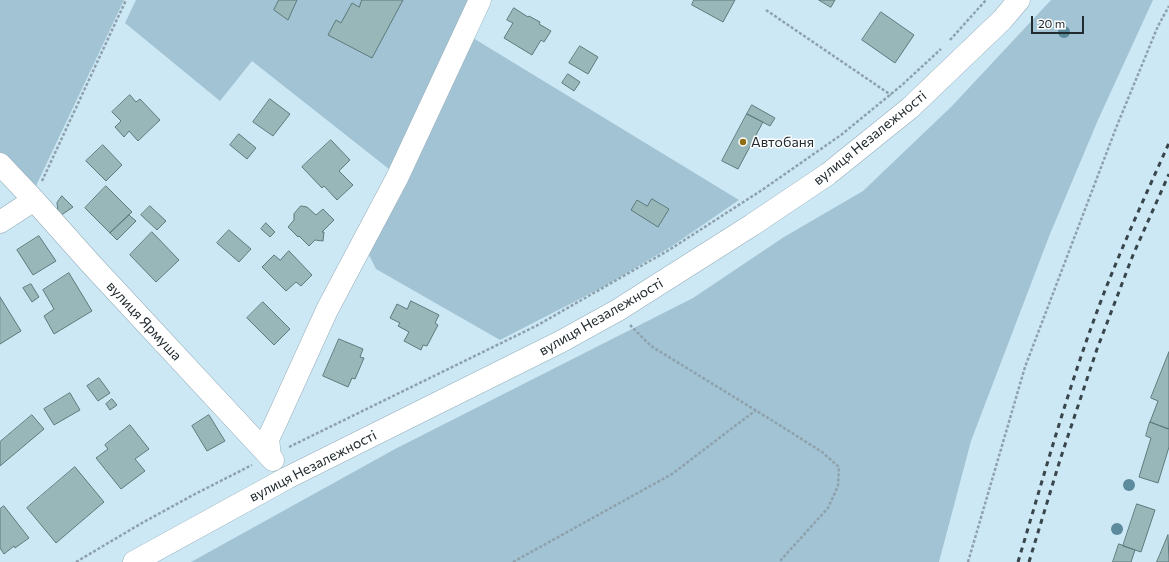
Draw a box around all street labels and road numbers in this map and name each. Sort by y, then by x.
street label: вулиця Незалежності [810,87,930,189]
street label: вулиця Незалежності [536,275,666,359]
street label: вулиця Ярмуша [103,278,185,364]
street label: вулиця Незалежності [247,427,379,505]

